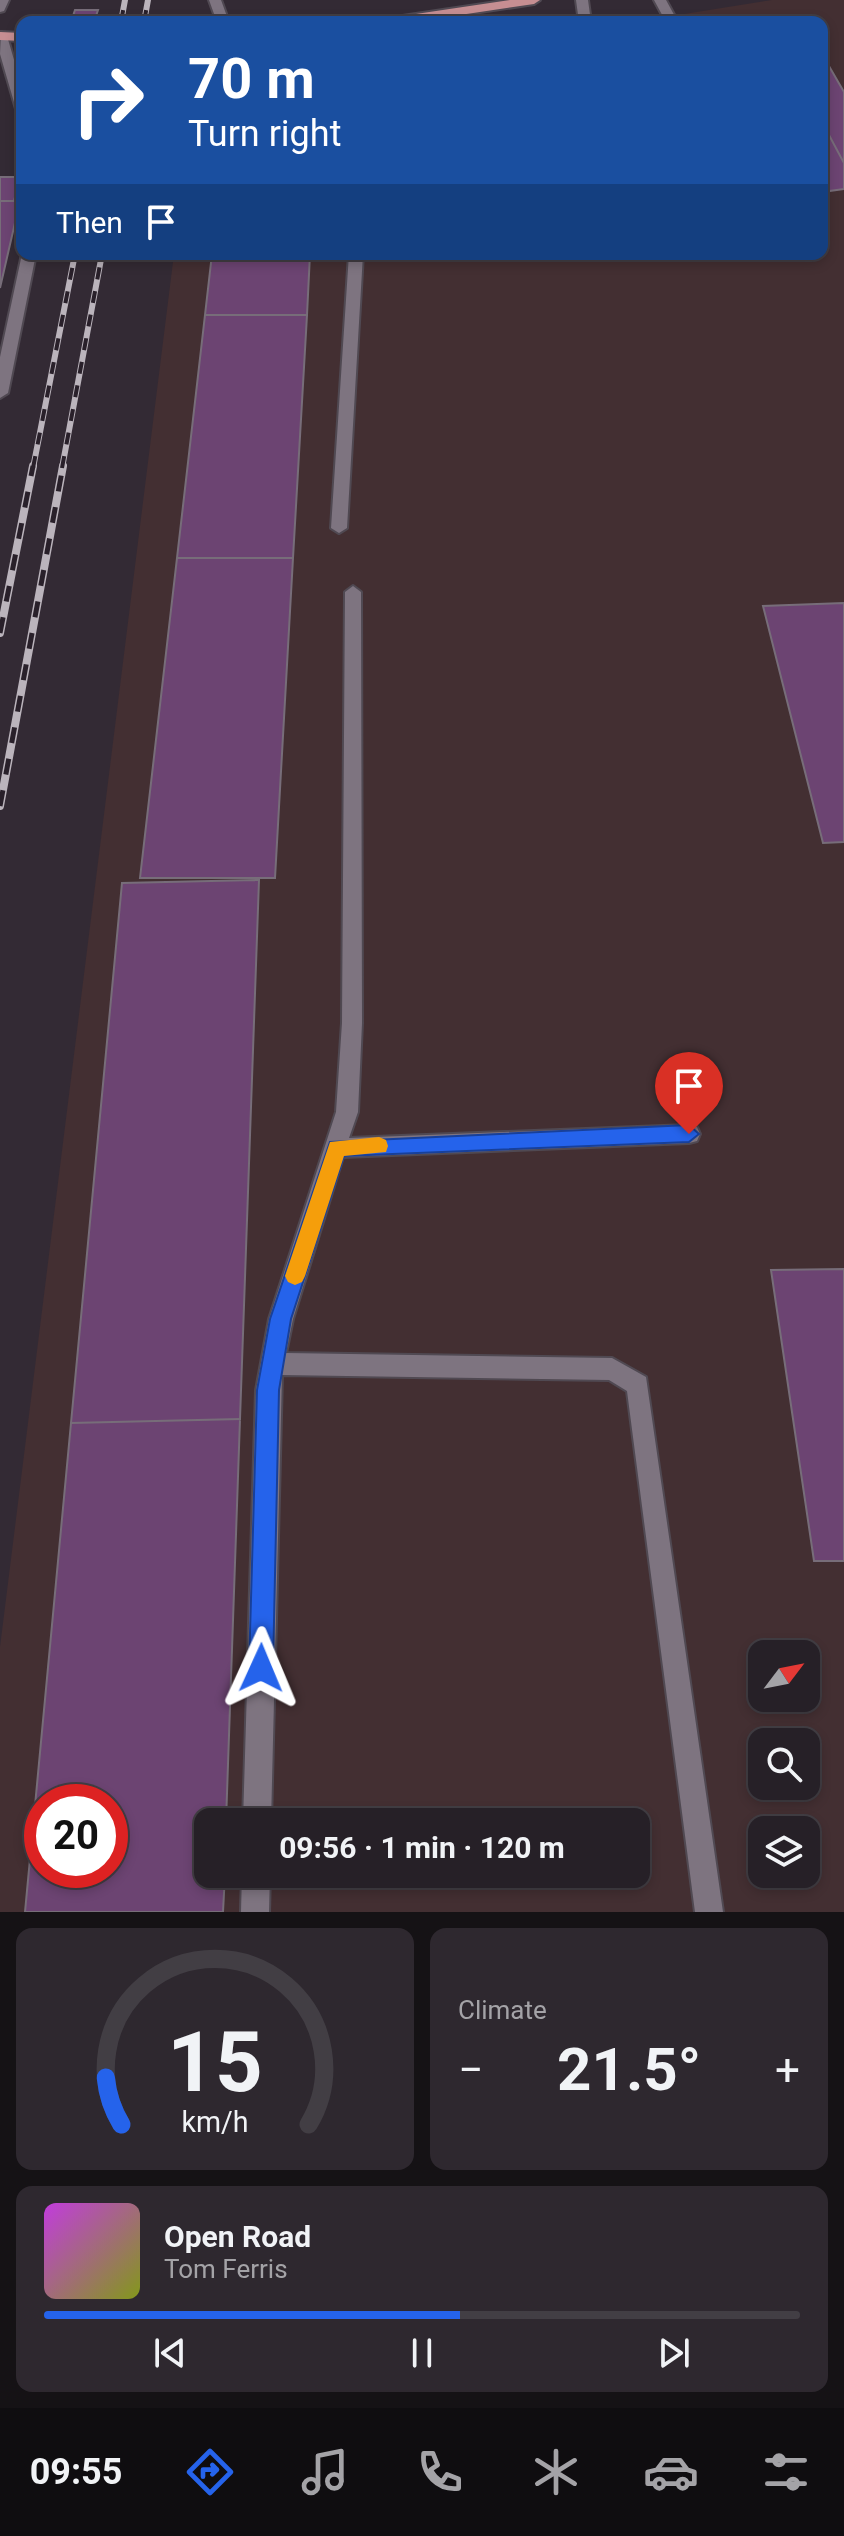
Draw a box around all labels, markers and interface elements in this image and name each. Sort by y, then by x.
text: 70 m [188,46,315,112]
icon: right [56,48,160,152]
text: Turn right [188,113,341,155]
icon: arrive [139,200,183,244]
text: Then [56,205,123,240]
pin [655,1052,723,1134]
icon: arrive [667,1064,711,1108]
position arrow [219,1626,303,1710]
north arrow [748,1640,820,1712]
map controls [748,1640,820,1888]
button: search [748,1728,820,1800]
speed limit sign: 20 [24,1784,128,1888]
button: layers [748,1816,820,1888]
text: 09:56 · 1 min · 120 m [279,1830,565,1865]
text: Climate [458,1995,547,2025]
text: 15 [167,2014,263,2111]
text: 21.5° [557,2034,701,2105]
text: − [458,2044,483,2096]
text: + [775,2044,800,2096]
text: km/h [181,2105,249,2139]
text: Open Road [164,2219,311,2254]
text: Tom Ferris [164,2254,288,2284]
icon: previous [148,2331,192,2375]
icon: pause [400,2331,444,2375]
icon: next [652,2331,696,2375]
icon: directions [182,2444,238,2500]
icon: music [297,2444,353,2500]
icon: phone [412,2444,468,2500]
icon: climate [528,2444,584,2500]
icon: car [643,2444,699,2500]
icon: filters [758,2444,814,2500]
text: 09:55 [30,2451,122,2493]

